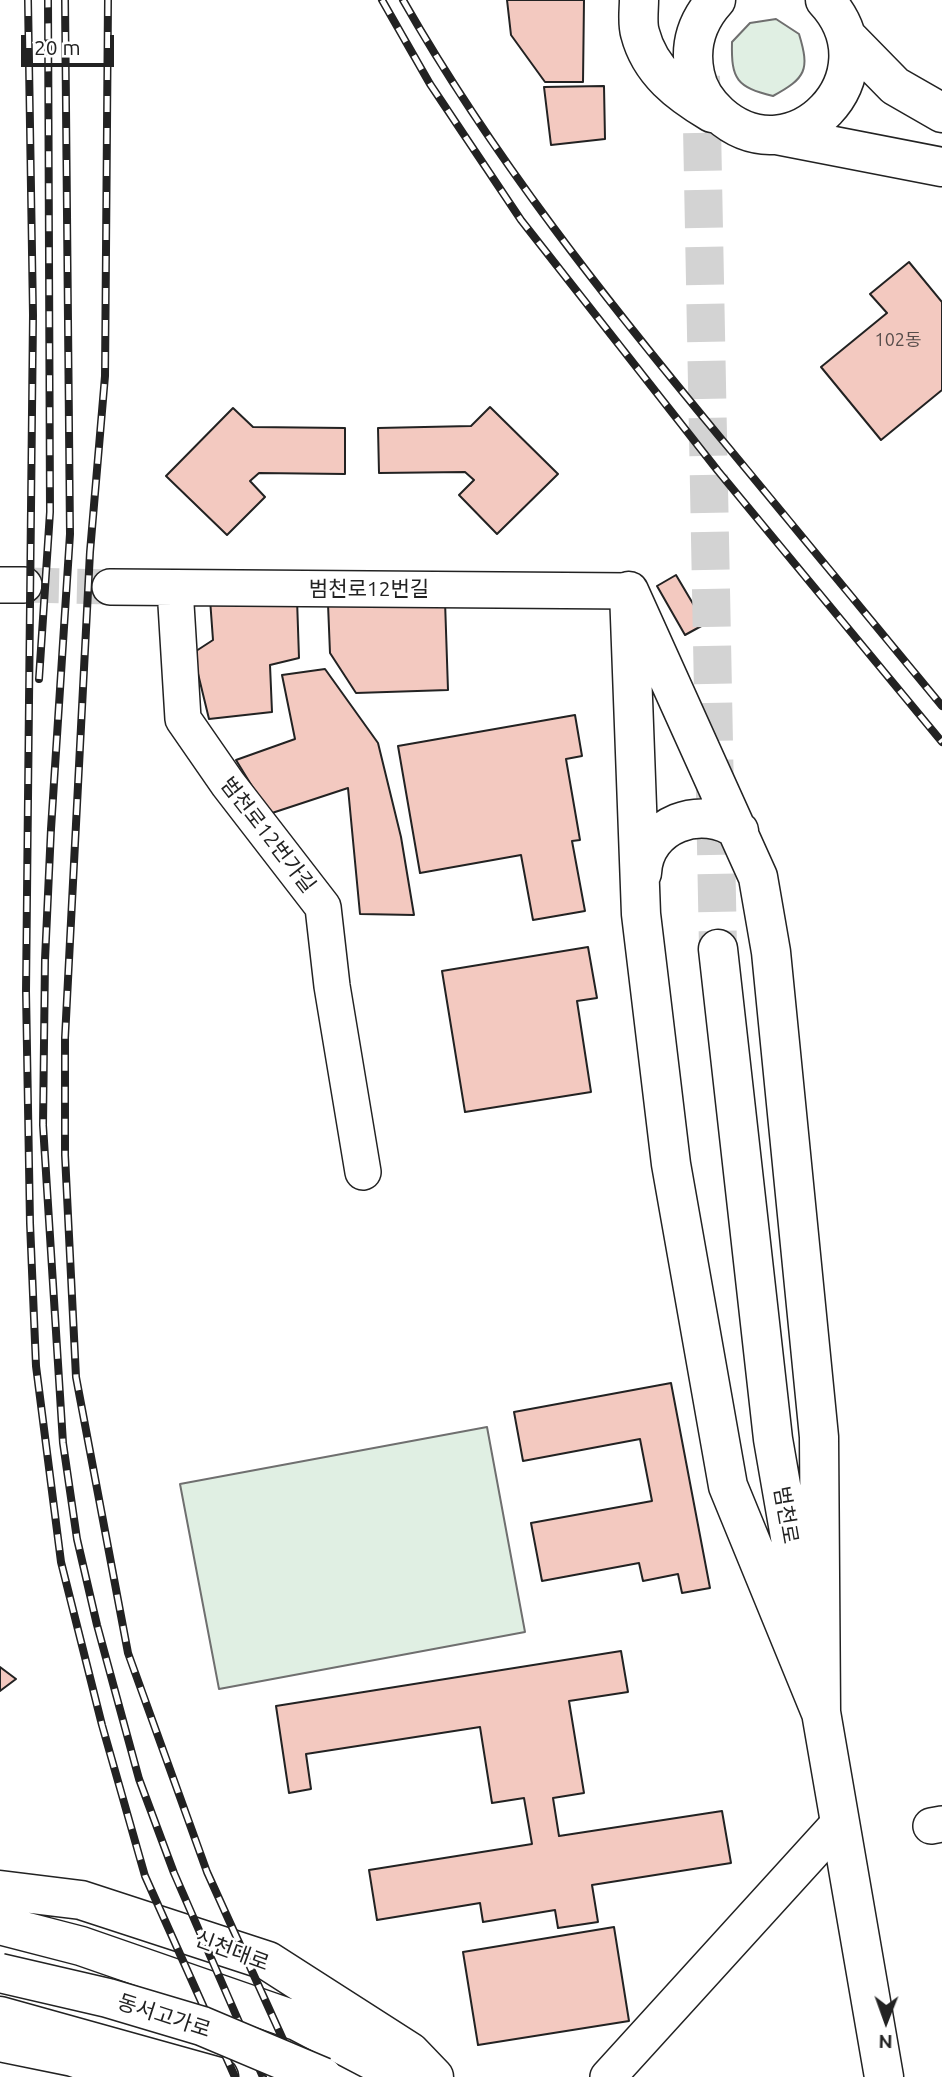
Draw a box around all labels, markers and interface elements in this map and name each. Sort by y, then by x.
scale bar [24,21,117,65]
text: 20 m [34,35,81,59]
house number: 102동 [874,329,922,351]
street label: 범천로12번길 [309,576,429,602]
street label: 범천로12번가길 [215,772,321,898]
street label: 범천로 [769,1484,803,1546]
street label: 신천대로 [191,1926,273,1976]
north arrow [851,1986,921,2056]
street label: 동서고가로 [114,1989,214,2043]
text: N [878,2031,893,2053]

